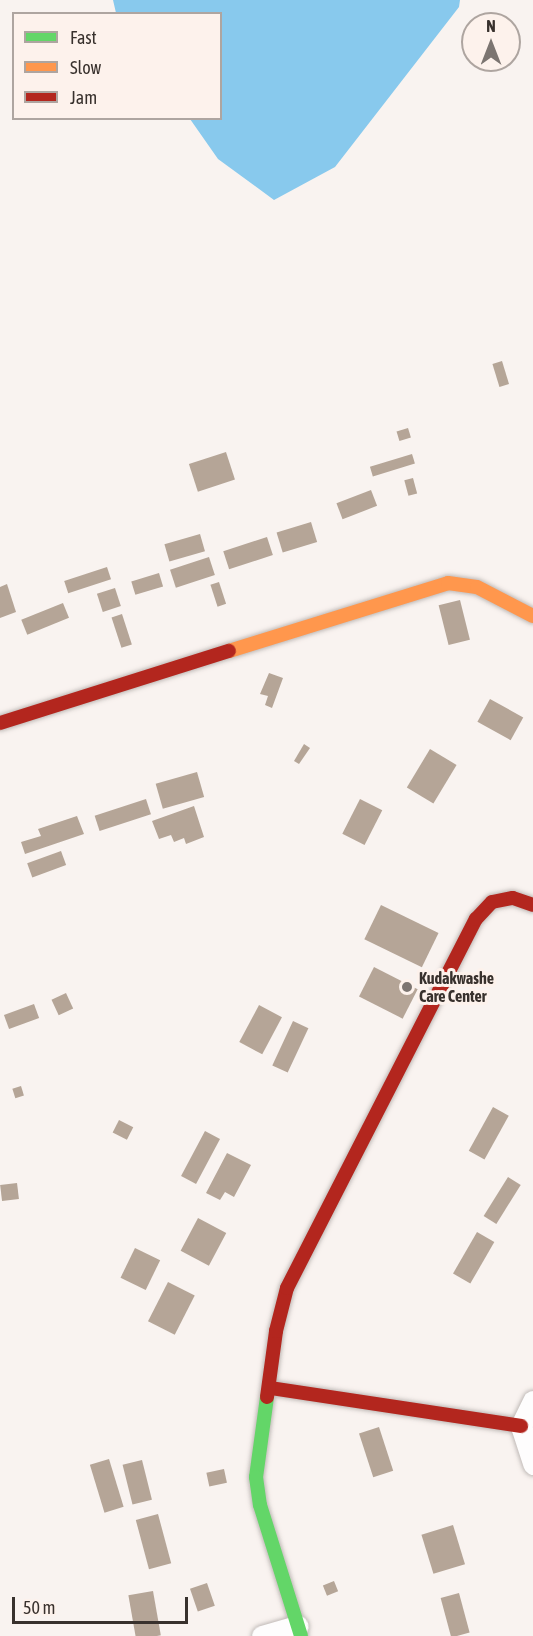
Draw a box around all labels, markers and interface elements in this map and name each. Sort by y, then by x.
legend [12,12,222,120]
north arrow [461,12,521,72]
text: N [486,17,496,35]
text: Fast [70,27,97,48]
text: Slow [70,57,101,78]
text: Jam [70,87,97,108]
place label: Kudakwashe Care Center [419,968,494,1006]
marker: Kudakwashe Care Center [400,980,414,994]
scale bar [15,1585,190,1623]
text: 50 m [23,1597,55,1618]

